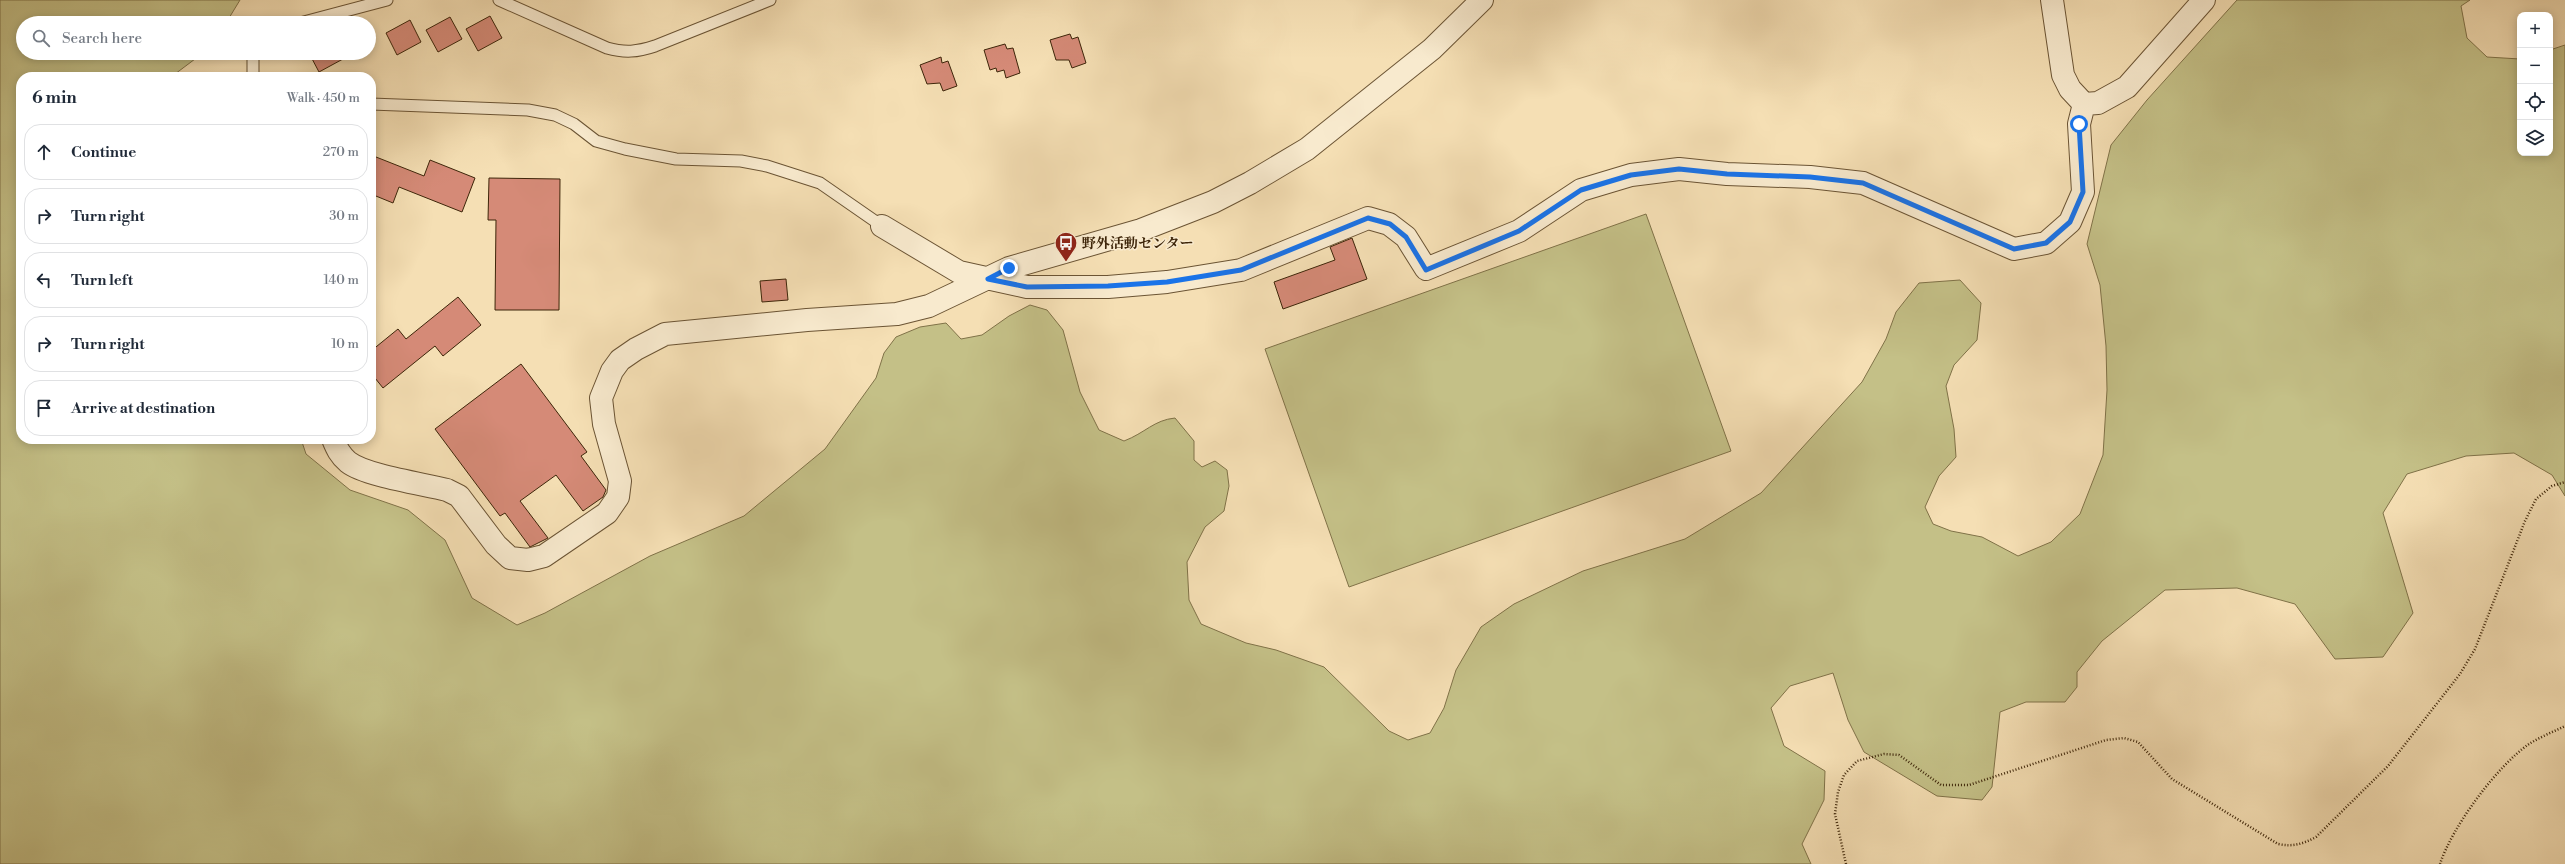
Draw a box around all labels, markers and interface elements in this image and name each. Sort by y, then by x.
map controls [2517,12,2553,156]
button: + [2517,12,2553,48]
search box [16,16,376,60]
icon: search [30,27,52,49]
text: Search here [62,29,142,48]
button: − [2517,48,2553,84]
button: locate [2517,84,2553,120]
text: 6 min [32,87,77,109]
text: Walk · 450 m [287,90,360,106]
route start [2070,115,2088,133]
button: layers [2517,120,2553,156]
icon: ahead [33,141,55,163]
text: Continue [71,143,136,162]
text: 270 m [323,144,359,160]
icon: right [33,205,55,227]
text: Turn right [71,207,145,226]
text: 30 m [329,208,359,224]
bus stop icon: 野外活動センター [1053,230,1079,263]
place label: 野外活動センター [1082,235,1193,253]
route end [1000,259,1018,277]
icon: left [33,269,55,291]
text: Turn left [71,271,133,290]
text: 140 m [323,272,359,288]
icon: right [33,333,55,355]
text: Turn right [71,335,145,354]
text: 10 m [331,336,359,352]
icon: arrive [33,397,55,419]
text: Arrive at destination [71,399,215,418]

